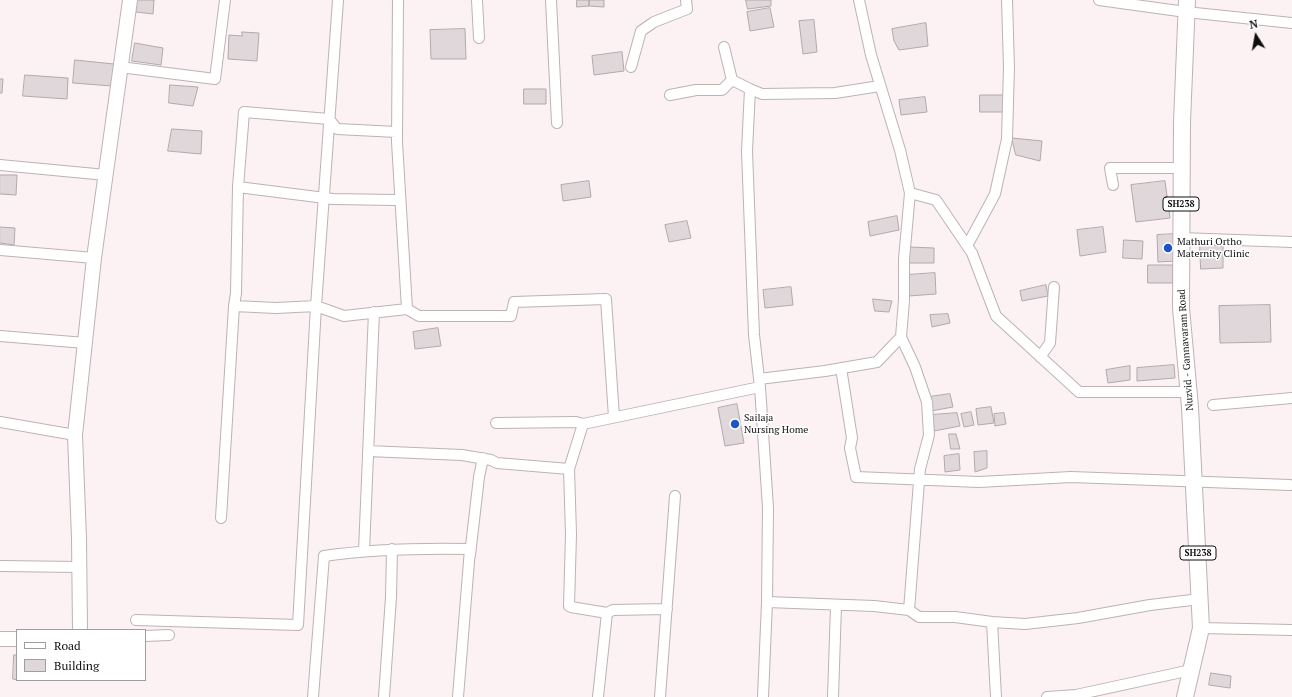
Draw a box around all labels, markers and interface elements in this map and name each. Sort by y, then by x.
north arrow [1236,16,1276,56]
text: N [1248,17,1259,32]
road number: SH238 [1163,197,1199,211]
place label: Mathuri Ortho Maternity Clinic [1177,236,1249,260]
marker: Mathuri Ortho Maternity Clinic [1162,242,1174,254]
street label: Nuzvid - Gannavaram Road [1176,289,1196,411]
place label: Sailaja Nursing Home [744,412,808,436]
marker: Sailaja Nursing Home [729,418,741,430]
road number: SH238 [1180,546,1216,560]
legend [16,629,146,681]
text: Road [54,638,81,653]
text: Building [54,658,99,673]

